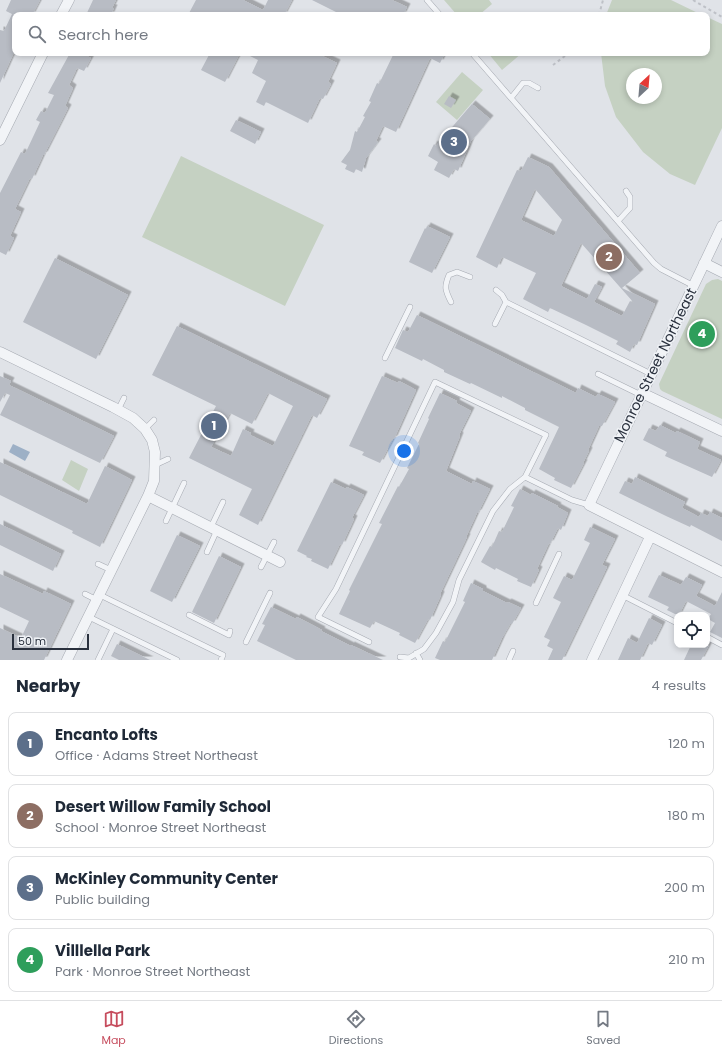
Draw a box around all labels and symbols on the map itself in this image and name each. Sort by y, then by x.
north arrow [626,68,662,104]
pin: 3 [441,127,467,157]
pin: 2 [596,242,622,272]
street label: Monroe Street Northeast [609,284,701,446]
pin: 4 [689,319,715,349]
pin: 1 [201,411,227,441]
your location [394,441,414,461]
scale bar [12,632,89,651]

